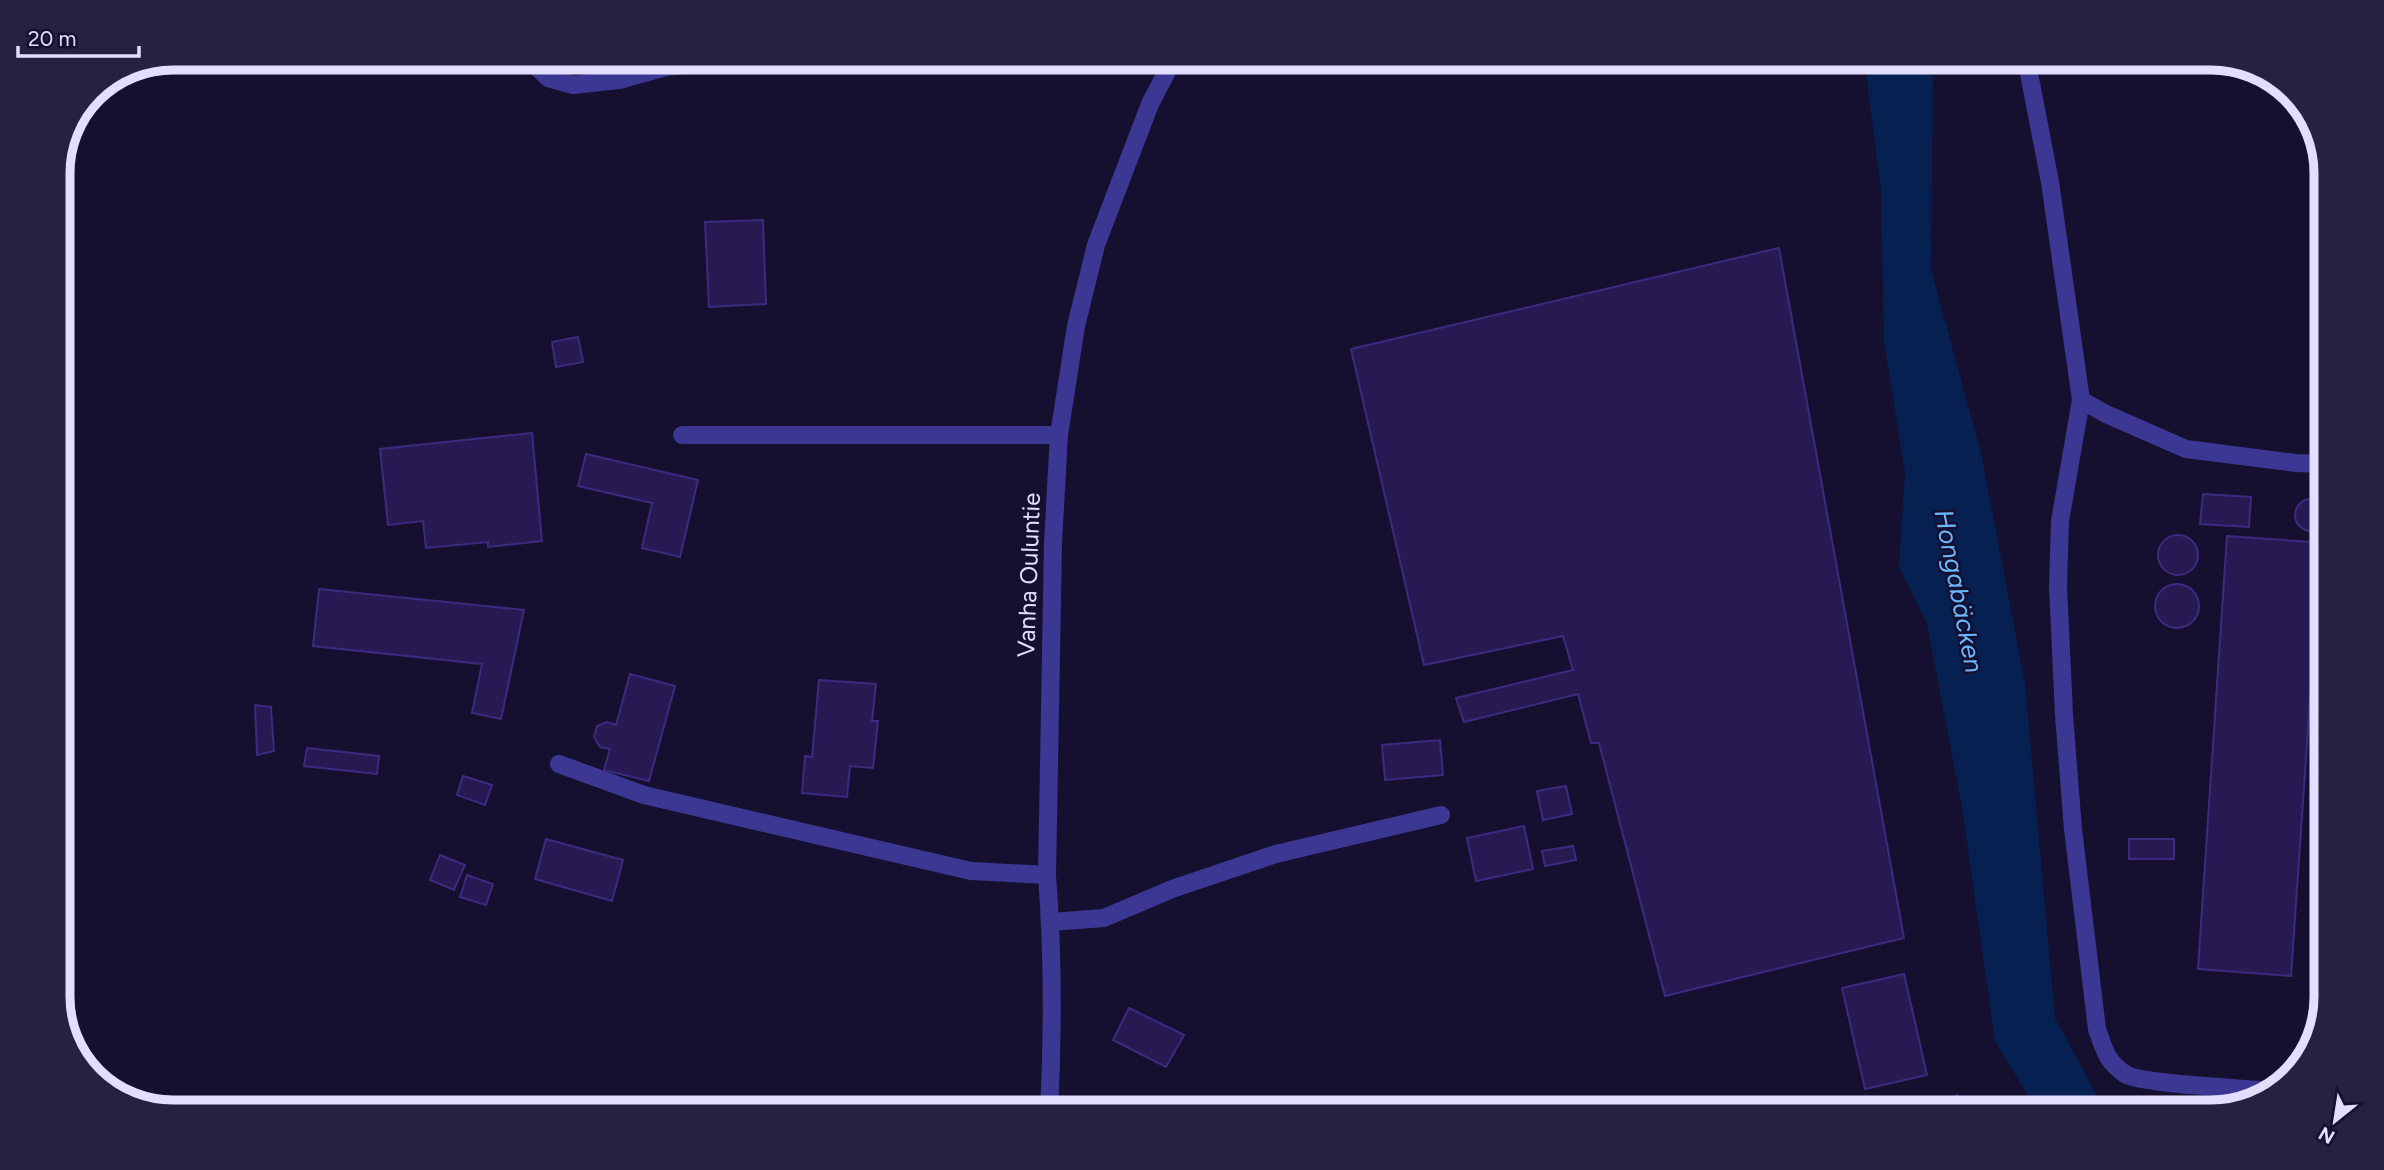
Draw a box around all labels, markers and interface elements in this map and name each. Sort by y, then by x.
scale bar [18,14,138,58]
text: 20 m [28,26,76,51]
street label: Vanha Ouluntie [1011,492,1046,658]
water label: Hongabäcken [1928,507,1990,675]
north arrow [2300,1086,2370,1156]
text: N [2315,1122,2339,1149]

